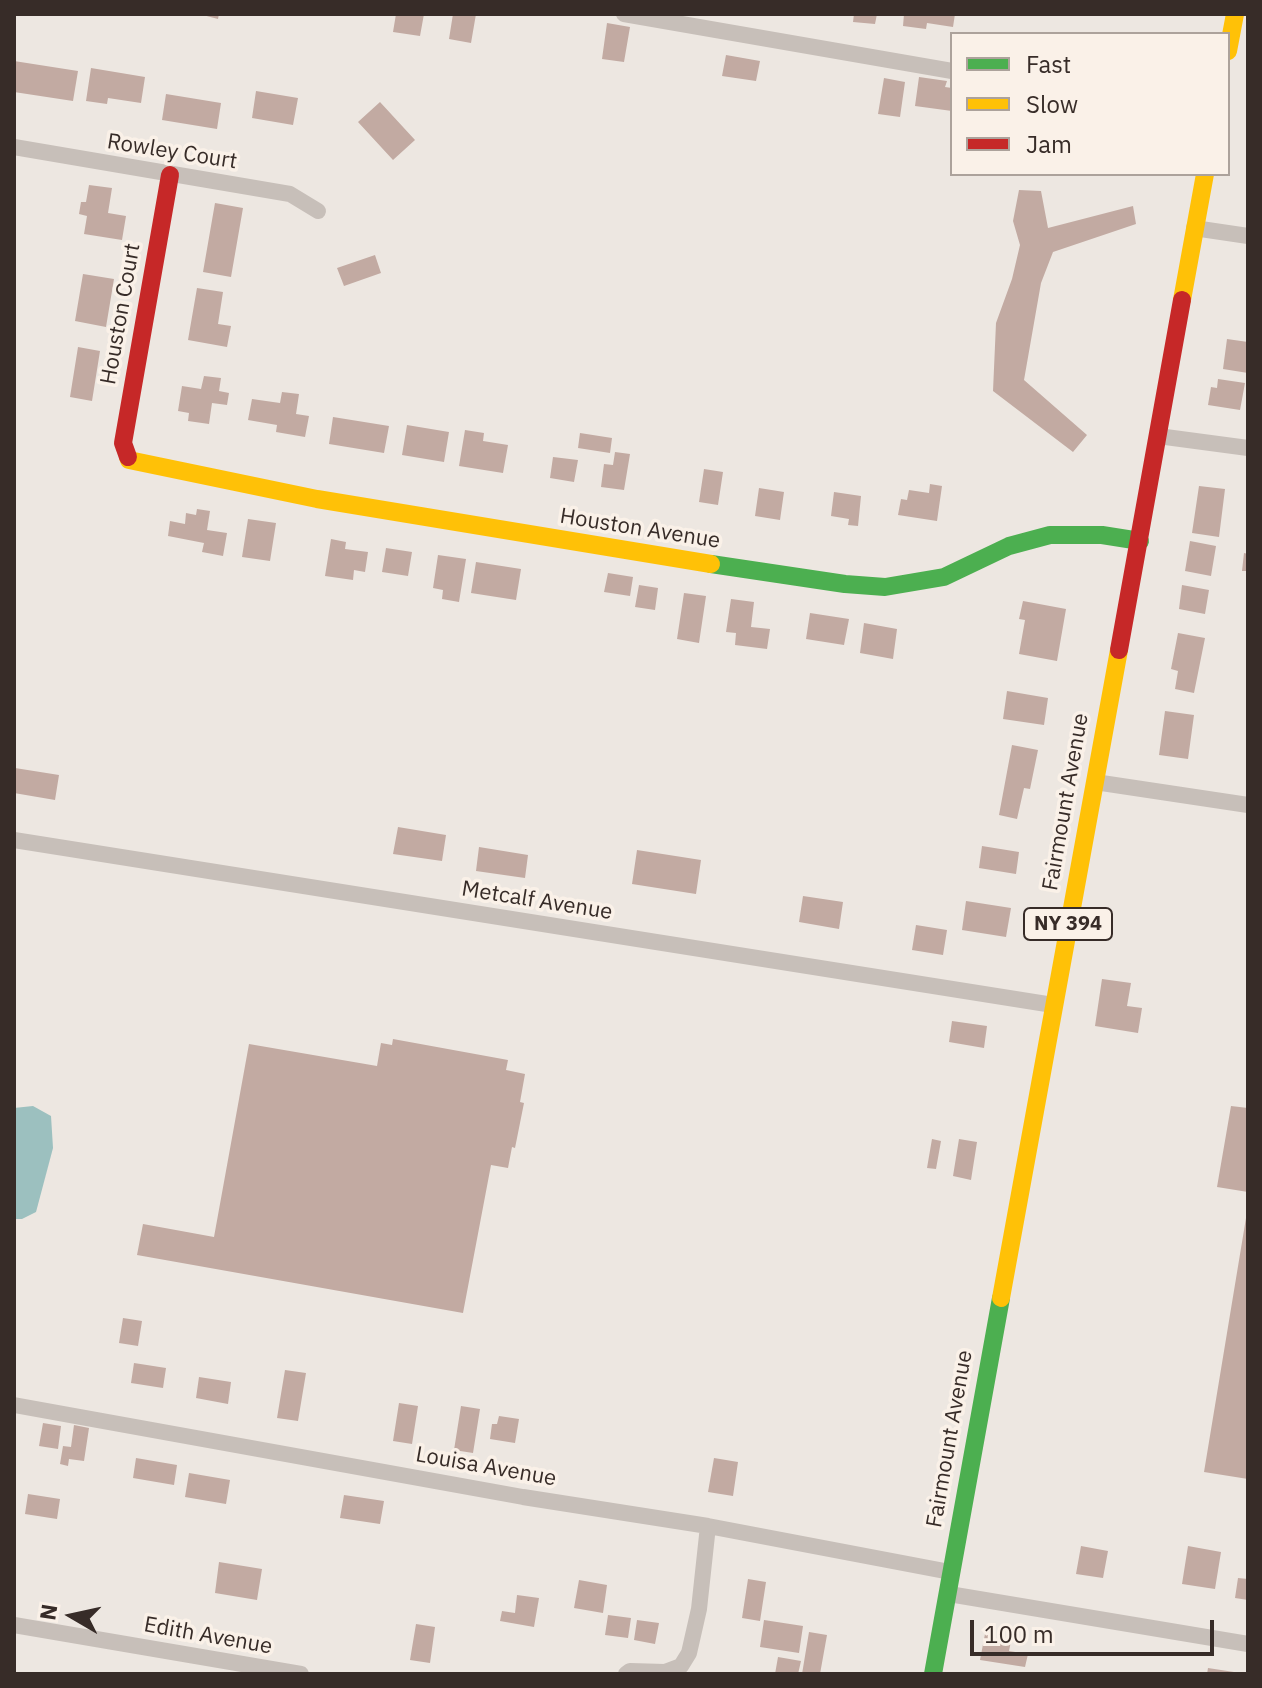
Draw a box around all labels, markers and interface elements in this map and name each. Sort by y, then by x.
legend [950,32,1230,176]
text: Fast [1026,48,1071,80]
text: Slow [1026,88,1078,120]
text: Jam [1026,128,1072,160]
street label: Rowley Court [105,129,239,175]
street label: Houston Court [96,241,146,387]
street label: Houston Avenue [558,503,722,555]
street label: Fairmount Avenue [1037,711,1095,893]
street label: Metcalf Avenue [460,876,614,926]
road number: NY 394 [1024,908,1112,940]
street label: Fairmount Avenue [921,1348,979,1530]
street label: Louisa Avenue [414,1442,558,1492]
north arrow [32,1576,112,1656]
text: N [32,1602,63,1622]
scale bar [974,1604,1218,1654]
street label: Edith Avenue [142,1612,274,1660]
text: 100 m [984,1618,1054,1650]

